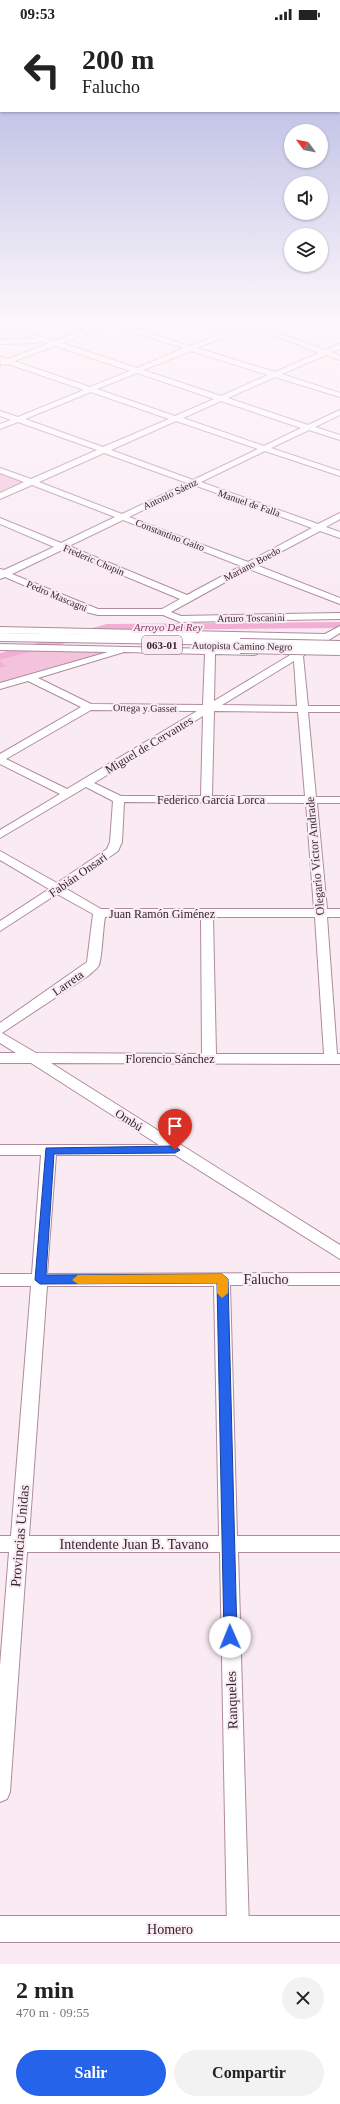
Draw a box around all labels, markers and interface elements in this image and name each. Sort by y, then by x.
text: 09:53 [20,6,55,22]
icon: left [16,44,68,96]
text: 200 m [82,44,154,75]
text: Falucho [82,77,140,97]
north arrow [284,124,328,168]
map controls [284,124,328,272]
button: sound [284,176,328,220]
button: layers [284,228,328,272]
street label: Antonio Sáenz [141,476,199,512]
street label: Manuel de Falla [216,487,282,519]
street label: Constantino Gaito [134,517,206,553]
street label: Frederic Chopin [62,542,126,578]
street label: Mariano Boedo [222,544,282,584]
street label: Pedro Mascagni [25,578,89,614]
street label: Arturo Toscanini [217,612,285,624]
water label: Arroyo Del Rey [133,621,202,633]
road number: 063-01 [142,636,182,654]
street label: Autopista Camino Negro [192,640,292,652]
street label: Ortega y Gasset [113,702,177,714]
street label: Miguel de Cervantes [103,713,196,777]
street label: Federico García Lorca [157,793,266,807]
street label: Olegario Víctor Andrade [303,796,327,916]
street label: Fabián Onsari [46,849,110,900]
street label: Juan Ramón Giménez [109,907,215,921]
street label: Larreta [50,967,87,999]
street label: Florencio Sánchez [126,1052,214,1066]
street label: Ombú [113,1106,145,1134]
pin [158,1109,192,1150]
icon: arrive [164,1115,186,1137]
street label: Falucho [243,1272,289,1287]
street label: Provincias Unidas [8,1484,32,1588]
street label: Intendente Juan B. Tavano [60,1537,208,1552]
position arrow [209,1616,251,1658]
street label: Ranqueles [223,1671,241,1729]
street label: Homero [147,1922,193,1937]
text: 2 min [16,1977,74,2003]
button: close [282,1977,324,2019]
text: 470 m · 09:55 [16,2005,89,2020]
button: Salir [16,2050,166,2096]
button: Compartir [174,2050,324,2096]

